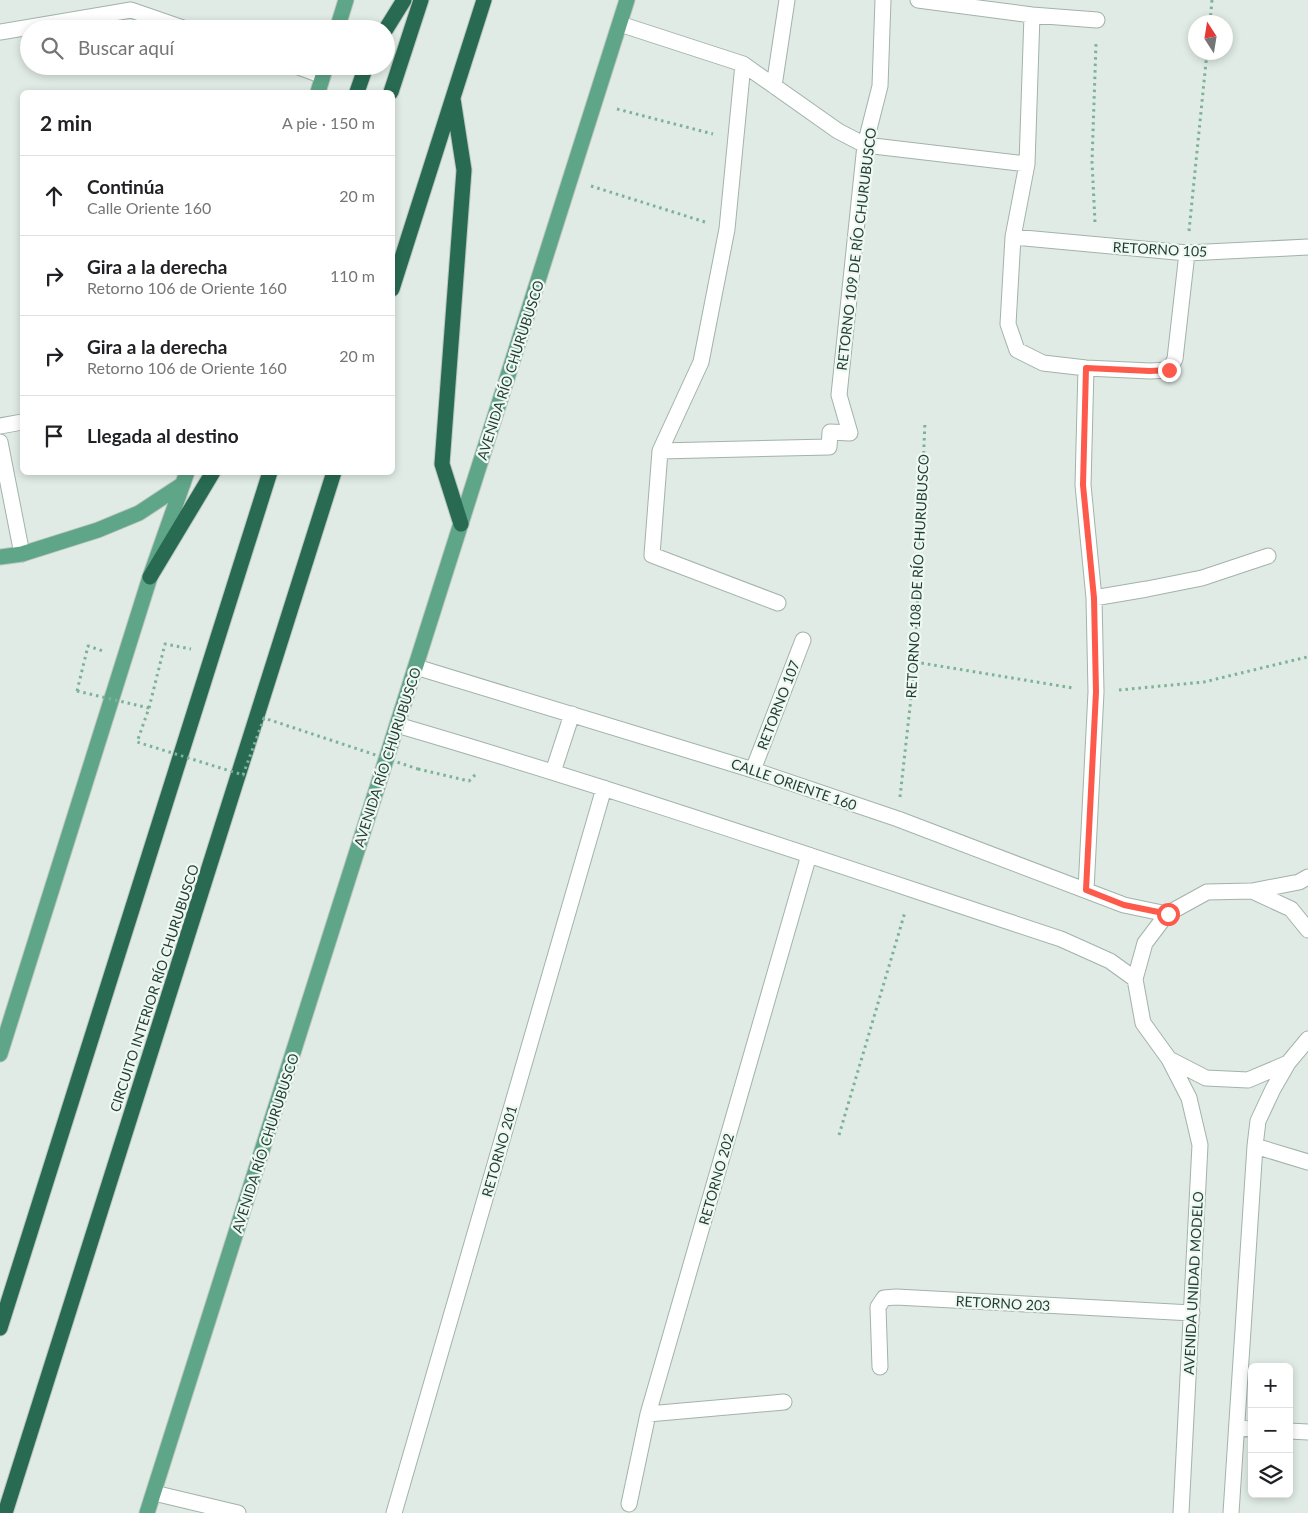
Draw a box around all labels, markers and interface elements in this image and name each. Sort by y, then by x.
north arrow [1188,15,1233,60]
search box [20,20,395,75]
icon: search [38,34,66,62]
text: Buscar aquí [78,36,174,59]
text: 2 min [40,110,92,135]
text: A pie · 150 m [282,113,375,132]
street label: RETORNO 109 DE RÍO CHURUBUSCO [833,127,879,371]
text: Continúa [87,175,164,198]
icon: ahead [40,182,68,210]
text: 20 m [339,186,375,205]
text: Calle Oriente 160 [87,198,211,217]
street label: RETORNO 105 [1112,238,1208,260]
text: Gira a la derecha [87,255,227,278]
icon: right [40,262,68,290]
text: 110 m [330,266,375,285]
text: Retorno 106 de Oriente 160 [87,278,287,297]
street label: AVENIDA RÍO CHURUBUSCO [473,278,547,462]
text: Gira a la derecha [87,335,227,358]
icon: right [40,342,68,370]
text: 20 m [339,346,375,365]
text: Retorno 106 de Oriente 160 [87,358,287,377]
route end [1158,359,1181,382]
icon: arrive [40,422,68,450]
text: Llegada al destino [87,424,239,447]
street label: RETORNO 108 DE RÍO CHURUBUSCO [902,453,932,699]
street label: RETORNO 107 [753,658,803,752]
street label: AVENIDA RÍO CHURUBUSCO [350,665,424,849]
street label: CALLE ORIENTE 160 [729,754,859,814]
street label: CIRCUITO INTERIOR RÍO CHURUBUSCO [106,862,202,1114]
route start [1157,903,1180,926]
street label: AVENIDA RÍO CHURUBUSCO [228,1051,302,1235]
street label: RETORNO 201 [478,1103,520,1199]
street label: RETORNO 202 [695,1131,737,1227]
street label: AVENIDA UNIDAD MODELO [1180,1191,1206,1375]
street label: RETORNO 203 [955,1292,1051,1314]
map controls [1248,1363,1293,1498]
button: + [1248,1363,1293,1408]
button: − [1248,1408,1293,1453]
button: layers [1248,1453,1293,1498]

